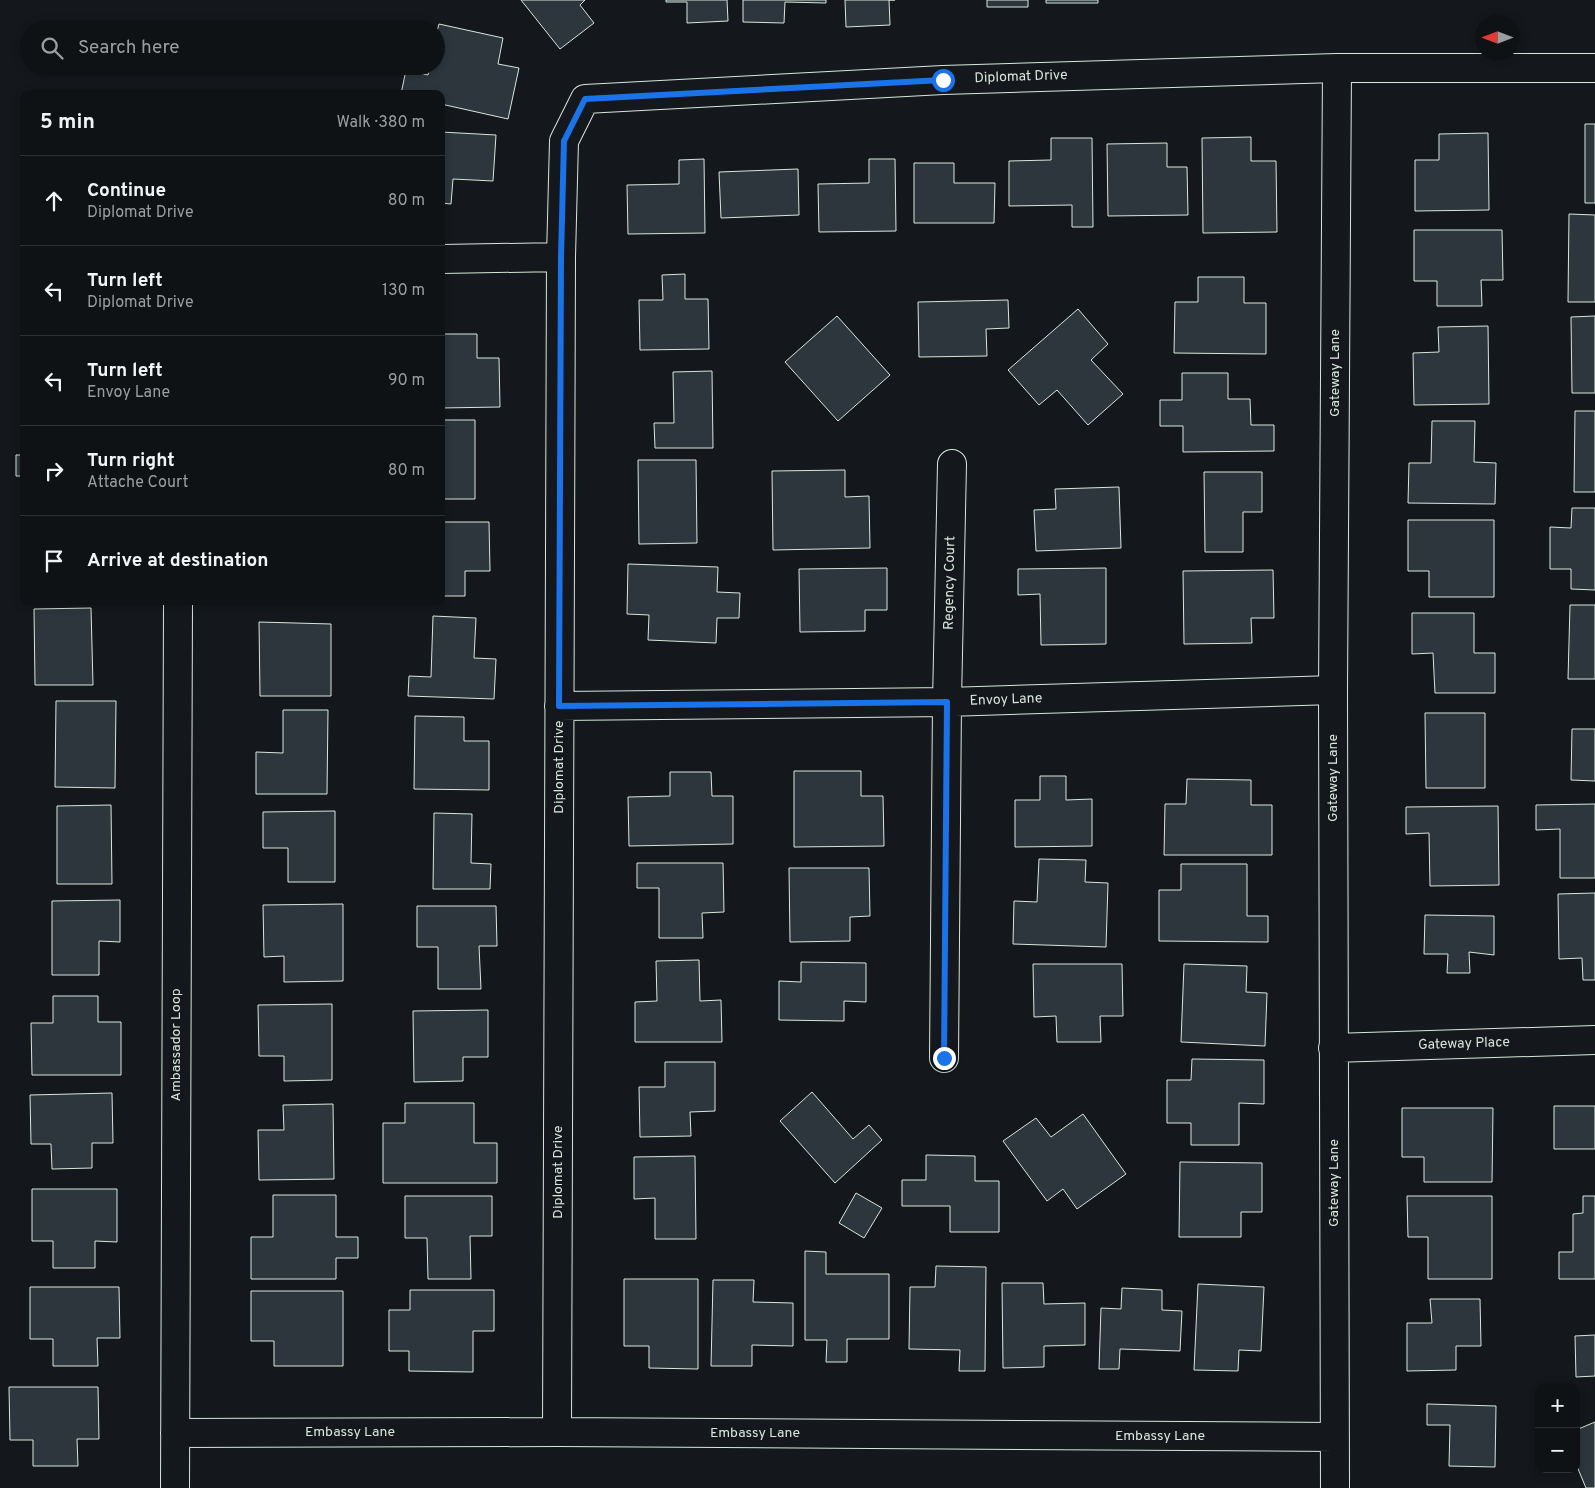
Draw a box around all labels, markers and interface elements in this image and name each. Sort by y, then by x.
north arrow [1475,15,1520,60]
search box [20,20,445,75]
icon: search [38,34,66,62]
text: Search here [78,36,180,60]
street label: Diplomat Drive [974,67,1068,87]
route start [932,69,955,92]
text: 5 min [40,109,95,136]
text: Walk · 380 m [337,113,425,133]
text: Continue [87,179,166,203]
icon: ahead [40,187,68,215]
text: 80 m [388,191,425,211]
text: Diplomat Drive [87,203,194,223]
text: Turn left [87,269,163,293]
icon: left [40,277,68,305]
text: 130 m [382,281,425,301]
text: Diplomat Drive [87,293,194,313]
street label: Gateway Lane [1327,329,1344,417]
text: Turn left [87,359,163,383]
icon: left [40,367,68,395]
text: 90 m [388,371,425,391]
text: Envoy Lane [87,383,170,403]
text: Turn right [87,449,175,473]
icon: right [40,457,68,485]
text: 80 m [388,461,425,481]
text: Attache Court [87,473,189,493]
street label: Regency Court [941,536,959,630]
icon: arrive [40,547,68,575]
text: Arrive at destination [87,549,268,573]
street label: Envoy Lane [969,690,1043,710]
street label: Diplomat Drive [551,720,568,814]
street label: Gateway Lane [1325,734,1342,822]
street label: Ambassador Loop [168,988,185,1102]
street label: Gateway Place [1418,1034,1510,1054]
route end [933,1047,956,1070]
street label: Diplomat Drive [550,1125,567,1219]
street label: Gateway Lane [1326,1139,1343,1227]
map controls [1535,1383,1580,1473]
button: + [1535,1383,1580,1428]
street label: Embassy Lane [305,1424,395,1441]
street label: Embassy Lane [710,1425,800,1442]
street label: Embassy Lane [1115,1428,1205,1445]
button: − [1535,1428,1580,1473]

